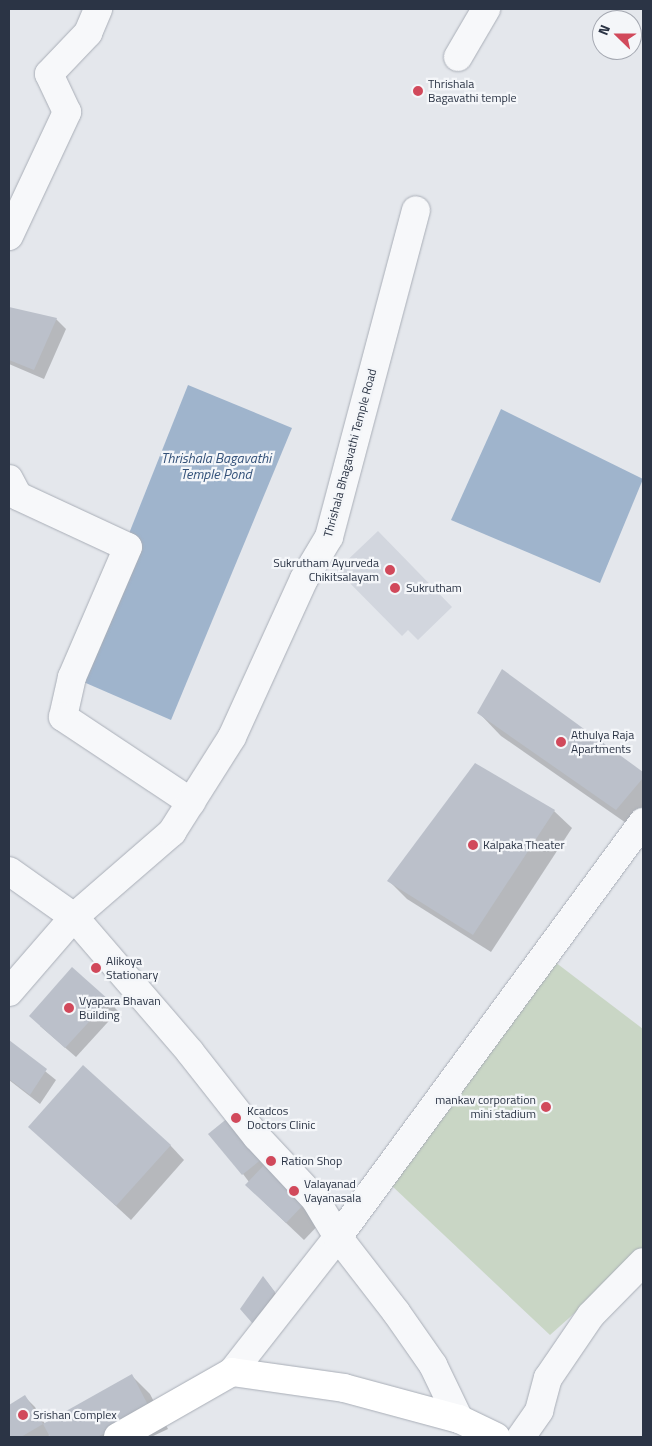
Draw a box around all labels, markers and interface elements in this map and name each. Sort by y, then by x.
north arrow [592,10,642,60]
text: N [592,21,615,38]
place label: Thrishala Bagavathi temple [428,77,517,105]
marker: Thrishala Bagavathi temple [412,85,424,97]
street label: Thrishala Bhagavathi Temple Road [321,367,379,539]
water label: Thrishala Bagavathi Temple Pond [161,450,271,482]
place label: Sukrutham Ayurveda Chikitsalayam [273,556,379,584]
marker: Sukrutham Ayurveda Chikitsalayam [383,563,397,577]
marker: Sukrutham [388,581,402,595]
place label: Sukrutham [406,581,462,595]
place label: Athulya Raja Apartments [571,728,634,756]
marker: Athulya Raja Apartments [555,736,567,748]
place label: Kalpaka Theater [483,838,565,852]
marker: Kalpaka Theater [467,839,479,851]
place label: Alikoya Stationary [106,954,158,982]
marker: Alikoya Stationary [90,962,102,974]
place label: Vyapara Bhavan Building [79,994,161,1022]
marker: Vyapara Bhavan Building [63,1002,75,1014]
place label: mankav corporation mini stadium [435,1093,536,1121]
marker: mankav corporation mini stadium [540,1101,552,1113]
place label: Kcadcos Doctors Clinic [247,1104,315,1132]
marker: Kcadcos Doctors Clinic [229,1111,243,1125]
place label: Ration Shop [281,1154,342,1168]
marker: Ration Shop [265,1155,277,1167]
place label: Valayanad Vayanasala [304,1177,361,1205]
marker: Valayanad Vayanasala [288,1185,300,1197]
place label: Srishan Complex [33,1408,117,1422]
marker: Srishan Complex [17,1409,29,1421]

